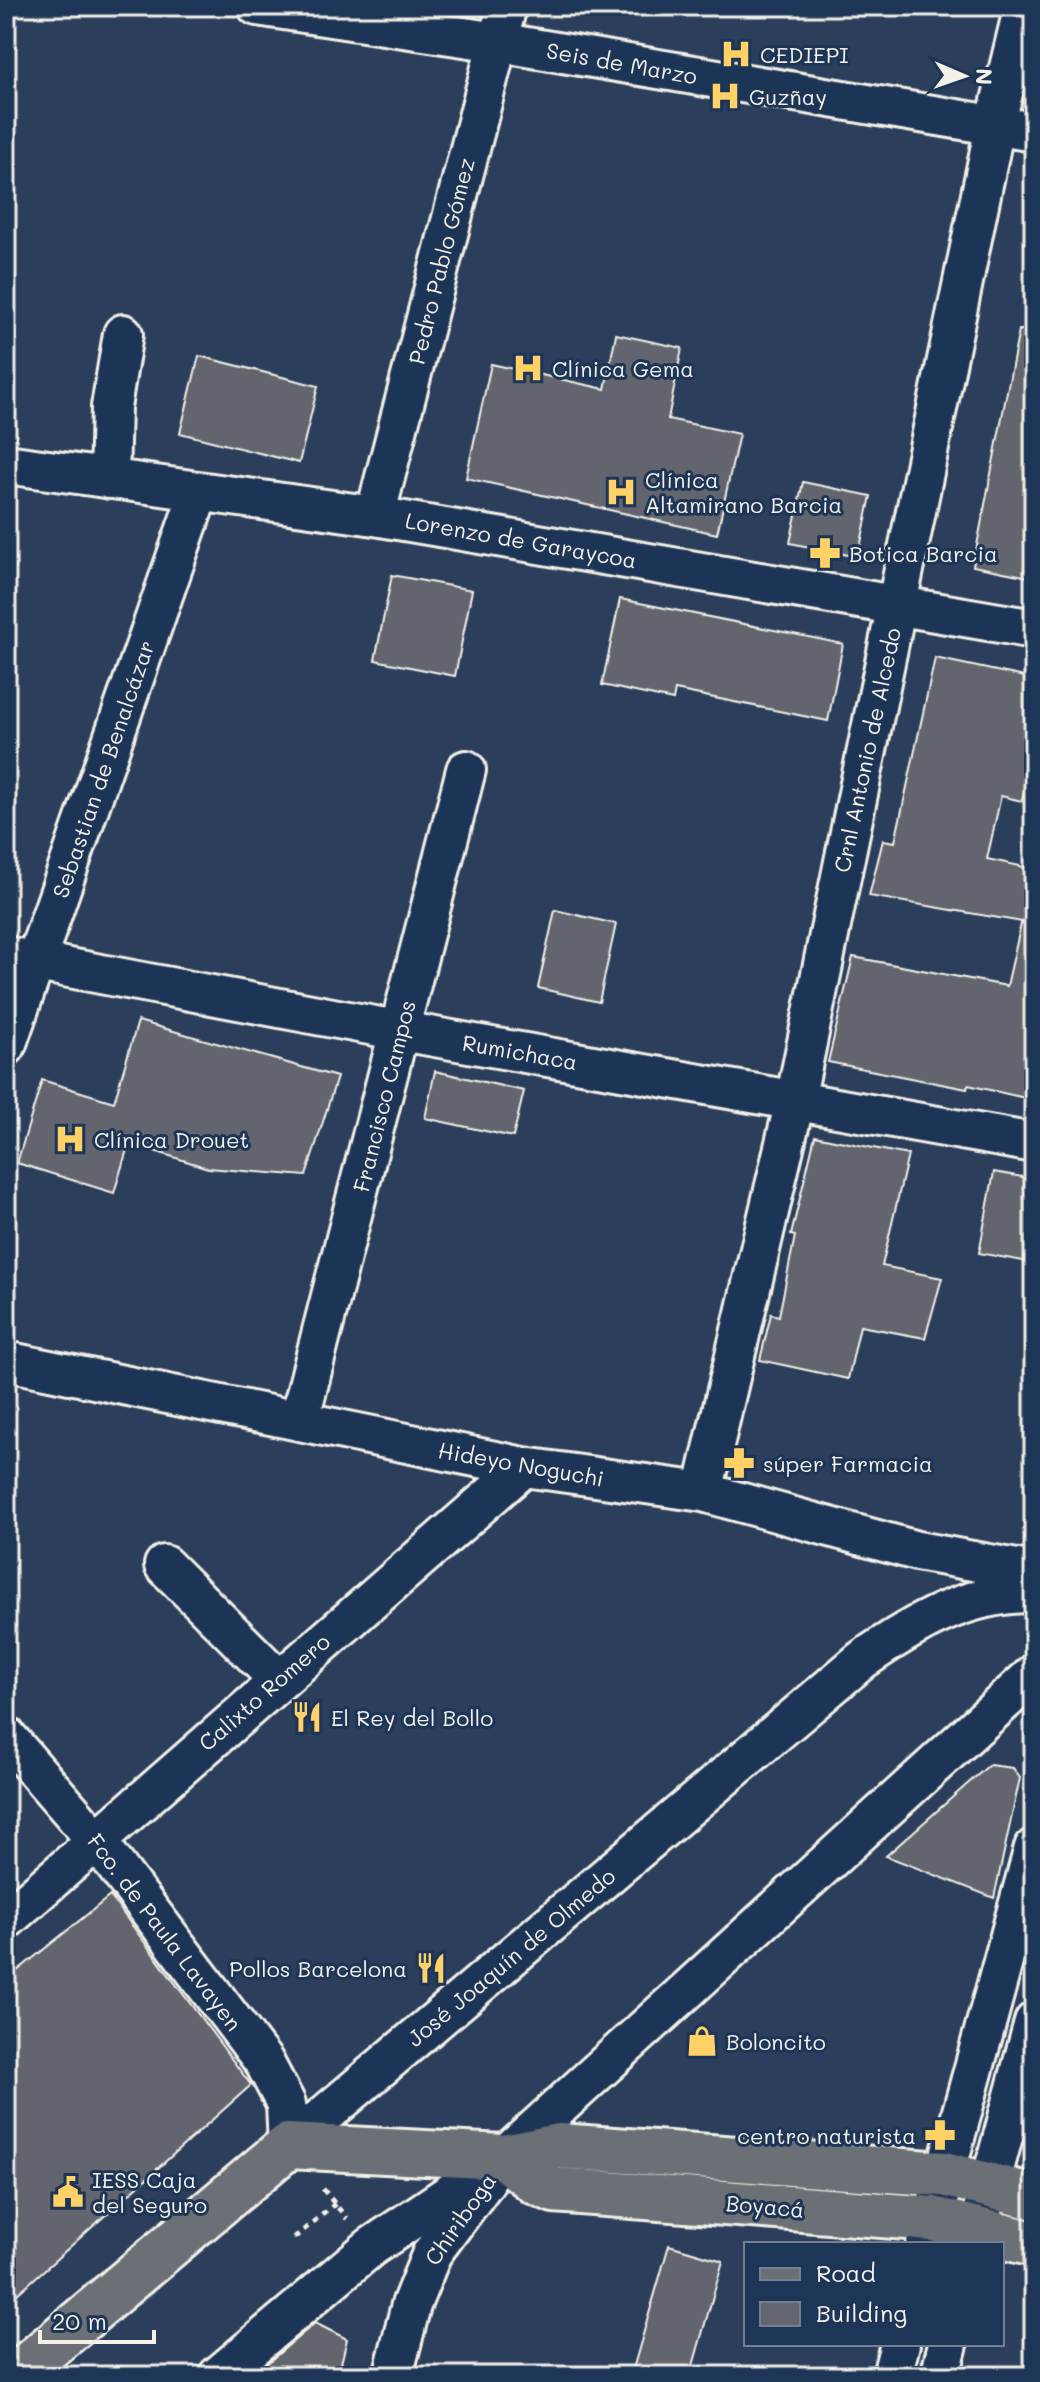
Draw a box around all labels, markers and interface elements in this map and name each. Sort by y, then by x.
street label: Seis de Marzo [544,35,700,91]
north arrow [924,36,1004,116]
hospital icon: CEDIEPI [719,37,753,71]
place label: CEDIEPI [760,40,849,69]
text: N [970,68,999,86]
hospital icon: Guzñay [708,79,742,113]
place label: Guzñay [749,82,827,111]
street label: Pedro Pablo Gómez [401,155,481,367]
hospital icon: Clínica Gema [511,351,545,385]
place label: Clínica Gema [552,354,694,383]
place label: Clínica Altamirano Barcia [645,465,842,519]
hospital icon: Clínica Altamirano Barcia [604,475,638,509]
street label: Lorenzo de Garaycoa [403,505,639,575]
pharmacy icon: Botica Barcia [808,536,842,570]
place label: Botica Barcia [849,539,998,568]
street label: Crnl Antonio de Alcedo [827,625,907,875]
street label: Sebastian de Benalcázar [45,636,161,902]
street label: Francisco Campos [346,997,422,1195]
street label: Rumichaca [460,1028,580,1076]
hospital icon: Clínica Drouet [53,1122,87,1156]
place label: Clínica Drouet [94,1125,249,1154]
street label: Hideyo Noguchi [436,1435,606,1493]
pharmacy icon: súper Farmacia [722,1446,756,1480]
place label: súper Farmacia [763,1449,933,1478]
street label: Calixto Romero [192,1627,336,1757]
restaurant icon: El Rey del Bollo [290,1700,324,1734]
place label: El Rey del Bollo [331,1703,493,1732]
street label: Fco. de Paula Lavayen [81,1828,249,2036]
street label: José Joaquín de Olmedo [401,1861,621,2053]
restaurant icon: Pollos Barcelona [414,1951,448,1985]
place label: Pollos Barcelona [229,1954,407,1983]
shop icon: Boloncito [685,2024,719,2058]
place label: Boloncito [726,2027,826,2056]
pharmacy icon: centro naturista [923,2118,957,2152]
place label: centro naturista [737,2121,916,2150]
place label: IESS Caja del Seguro [92,2165,207,2219]
street label: Chiriboga [418,2167,502,2271]
public building icon: IESS Caja del Seguro [51,2175,85,2209]
street label: Boyacá [725,2188,805,2224]
legend [744,2242,1004,2346]
text: Road [816,2257,876,2288]
scale bar [40,2294,154,2344]
text: Building [816,2297,907,2328]
text: 20 m [52,2305,107,2336]

